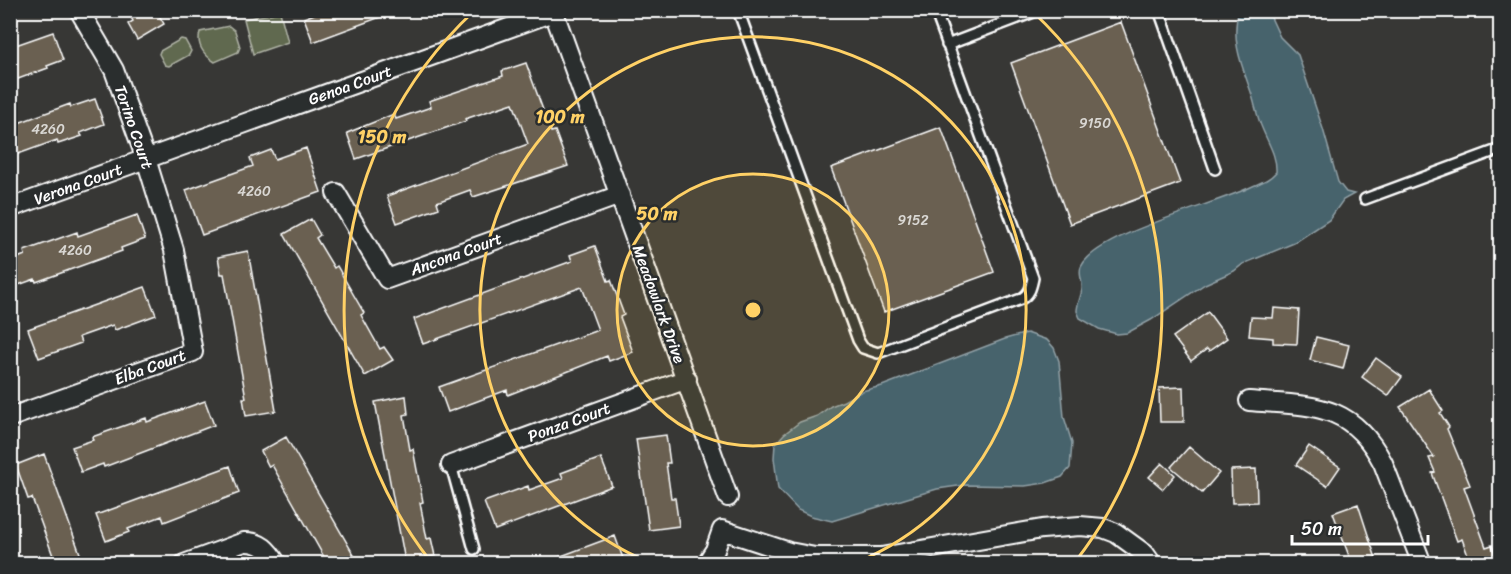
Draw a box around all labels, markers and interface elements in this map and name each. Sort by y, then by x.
street label: Genoa Court [304,56,396,114]
street label: Torino Court [106,81,162,173]
text: 100 m [536,101,585,133]
house number: 9150 [1079,111,1111,136]
house number: 4260 [31,117,65,142]
text: 150 m [358,121,406,153]
street label: Verona Court [30,155,126,213]
house number: 4260 [237,179,271,204]
text: 50 m [637,198,678,230]
house number: 9152 [897,208,929,233]
street label: Ancona Court [405,224,506,284]
house number: 4260 [58,238,92,263]
street label: Meadowlark Drive [624,241,694,368]
centre of rings [743,300,763,320]
street label: Elba Court [110,341,190,393]
street label: Ponza Court [523,394,615,450]
scale bar [1292,508,1428,546]
text: 50 m [1301,513,1342,545]

